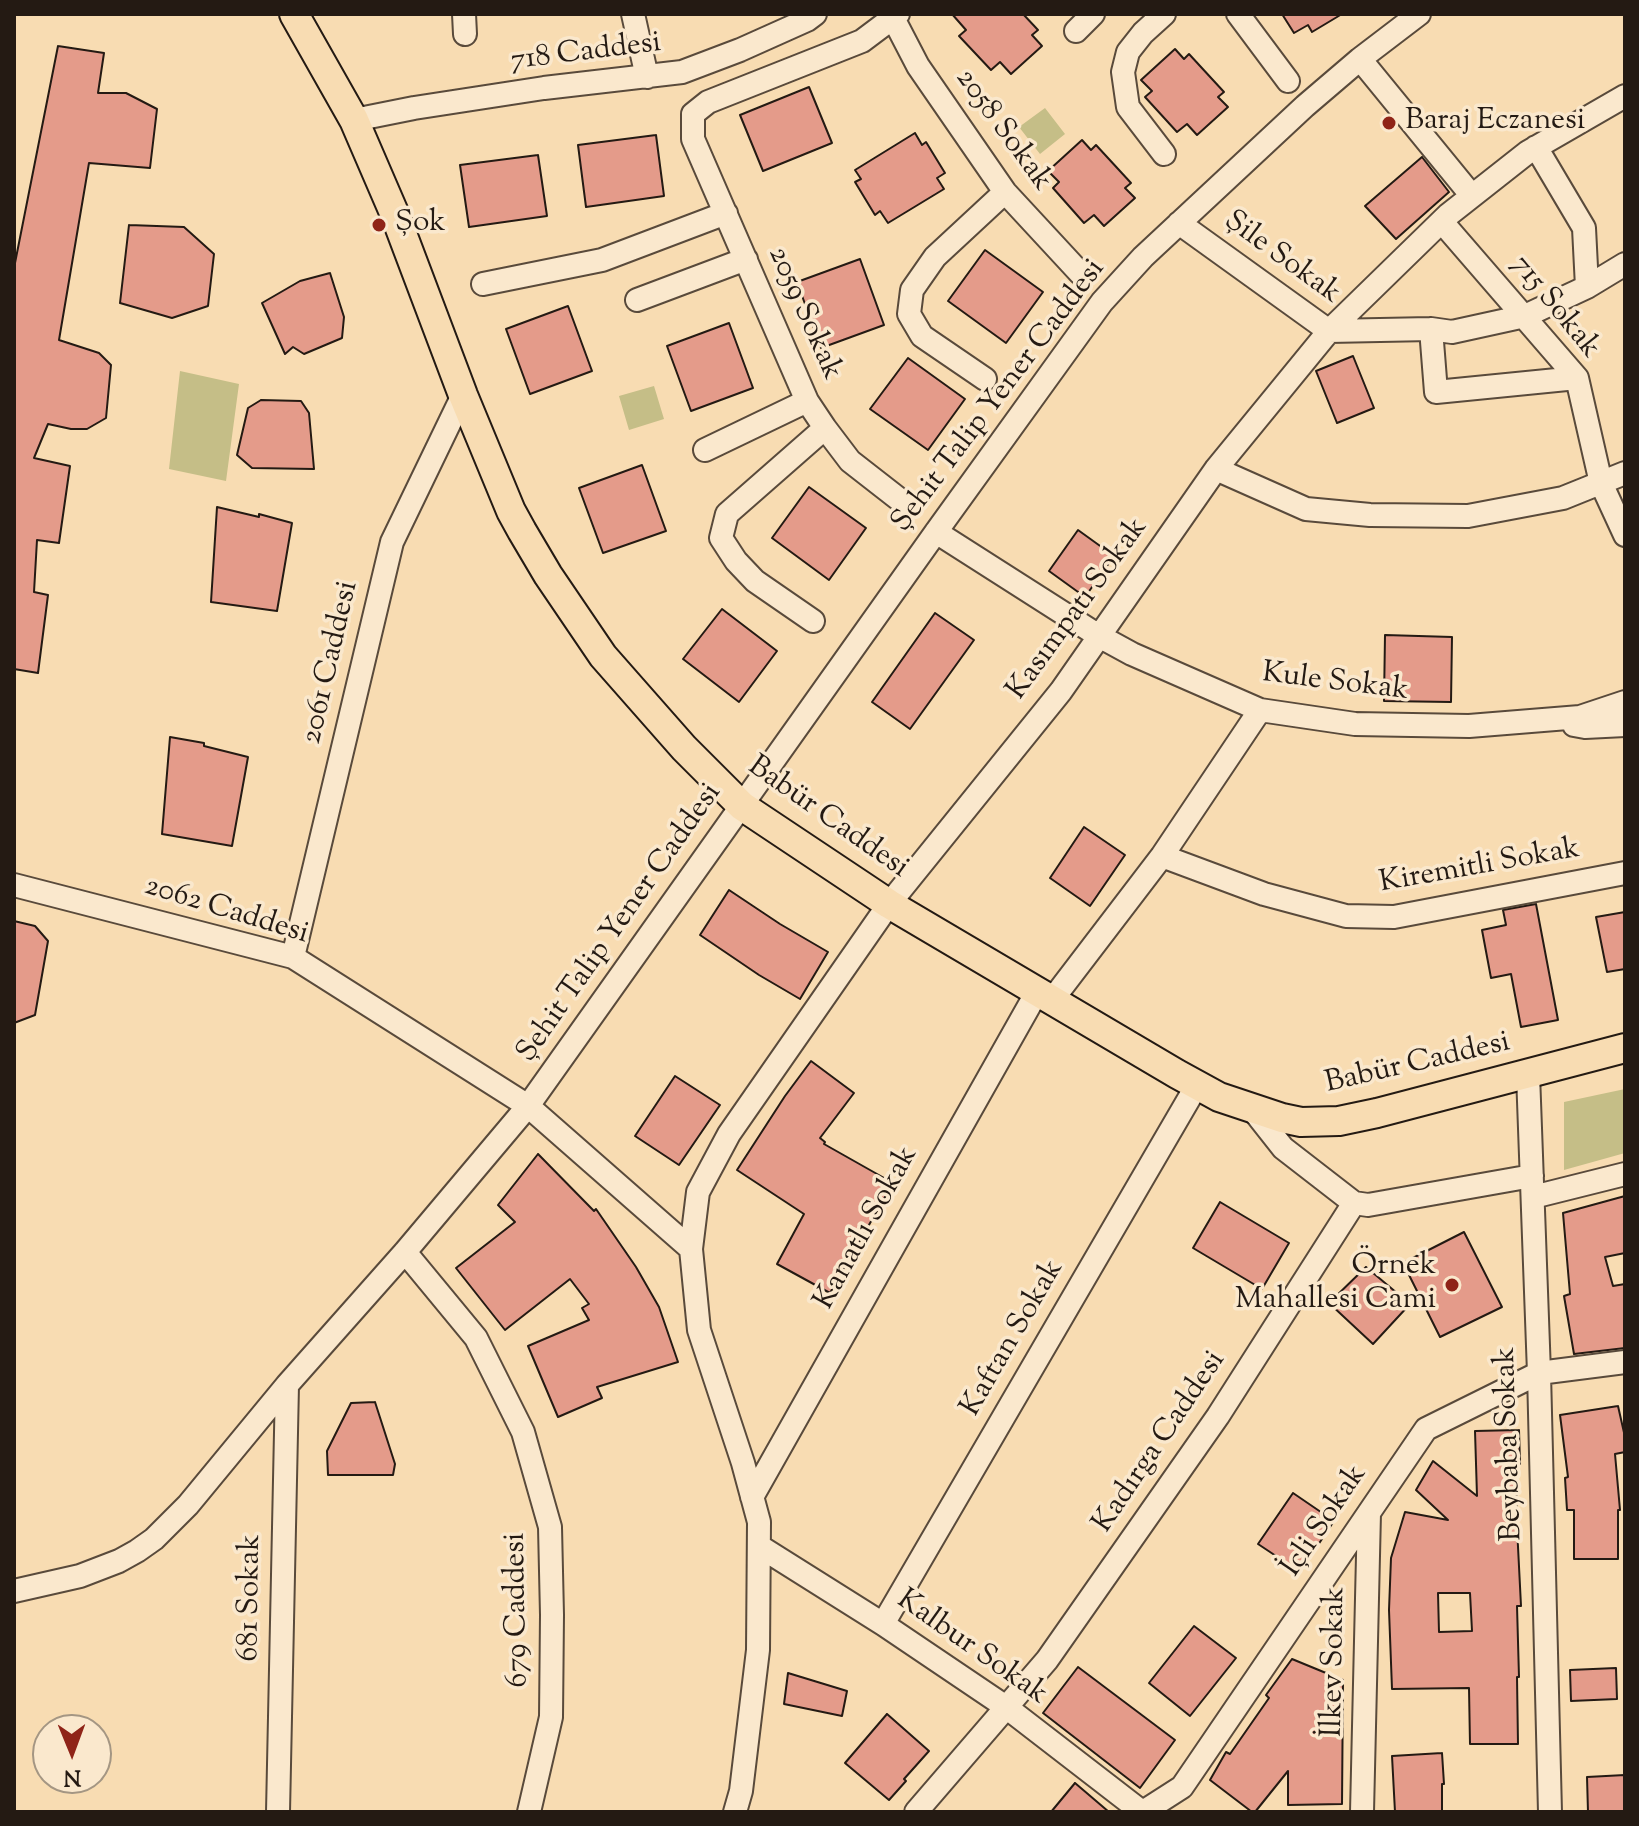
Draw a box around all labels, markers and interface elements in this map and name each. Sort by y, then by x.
street label: 718 Caddesi [509,27,663,81]
street label: 2058 Sokak [946,63,1058,199]
place label: Baraj Eczanesi [1405,105,1585,141]
marker: Baraj Eczanesi [1380,114,1398,132]
street label: Şile Sokak [1216,205,1346,313]
place label: Şok [395,207,445,243]
marker: Şok [370,216,388,234]
street label: 2059 Sokak [758,242,848,386]
street label: 715 Sokak [1501,249,1607,367]
street label: Şehit Talip Yener Caddesi [886,253,1114,541]
street label: Kasımpatı Sokak [1001,512,1157,708]
street label: 2061 Caddesi [296,578,368,748]
street label: Kule Sokak [1260,657,1410,711]
street label: Babür Caddesi [739,750,915,888]
street label: Şehit Talip Yener Caddesi [511,777,731,1071]
street label: Kiremitli Sokak [1377,833,1583,903]
street label: 2062 Caddesi [140,870,312,954]
street label: Babür Caddesi [1322,1026,1514,1104]
street label: Kanatlı Sokak [808,1141,928,1317]
place label: Örnek Mahallesi Cami [1235,1250,1436,1320]
street label: Kaftan Sokak [955,1254,1073,1424]
marker: Örnek Mahallesi Cami [1443,1276,1461,1294]
street label: Kadırga Caddesi [1087,1345,1235,1541]
street label: Beybaba Sokak [1490,1346,1532,1542]
street label: İçli Sokak [1276,1459,1376,1585]
street label: 679 Caddesi [500,1532,538,1688]
street label: 681 Sokak [233,1534,271,1662]
street label: Kalbur Sokak [889,1584,1053,1714]
street label: İlkev Sokak [1317,1586,1355,1738]
north arrow [32,1714,112,1794]
text: N [63,1760,81,1792]

